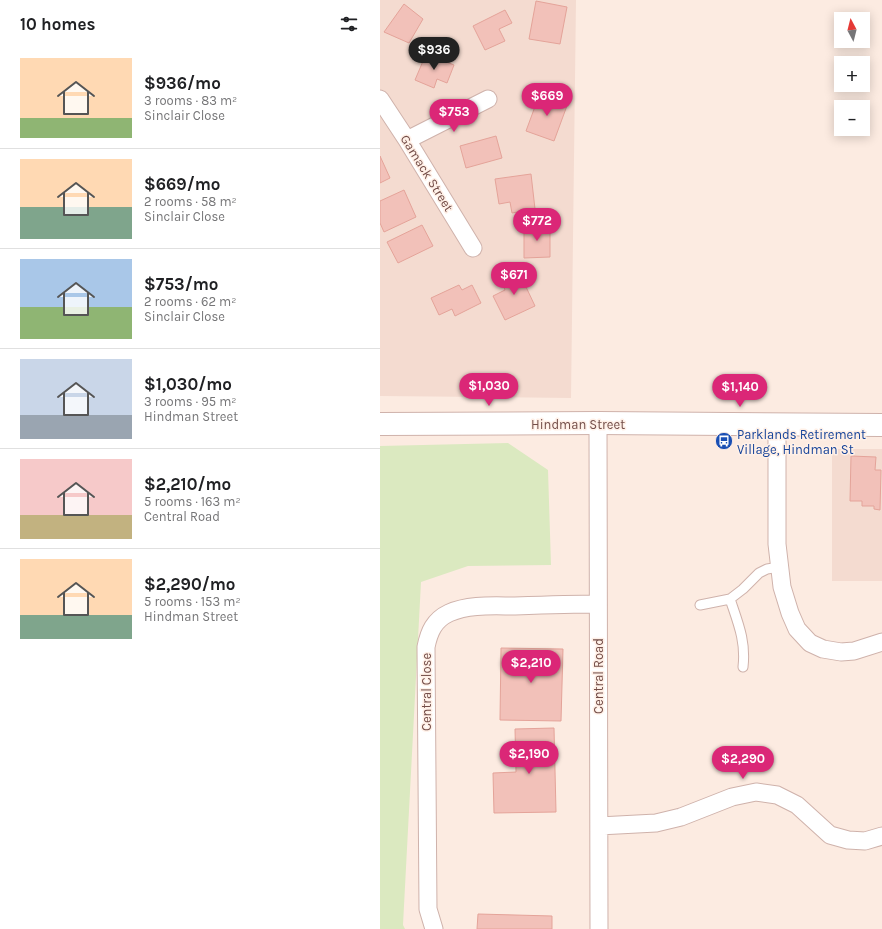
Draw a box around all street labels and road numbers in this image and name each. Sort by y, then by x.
street label: Gamack Street [397,132,457,214]
street label: Hindman Street [531,417,625,432]
street label: Central Road [591,638,606,714]
street label: Central Close [419,653,434,731]

